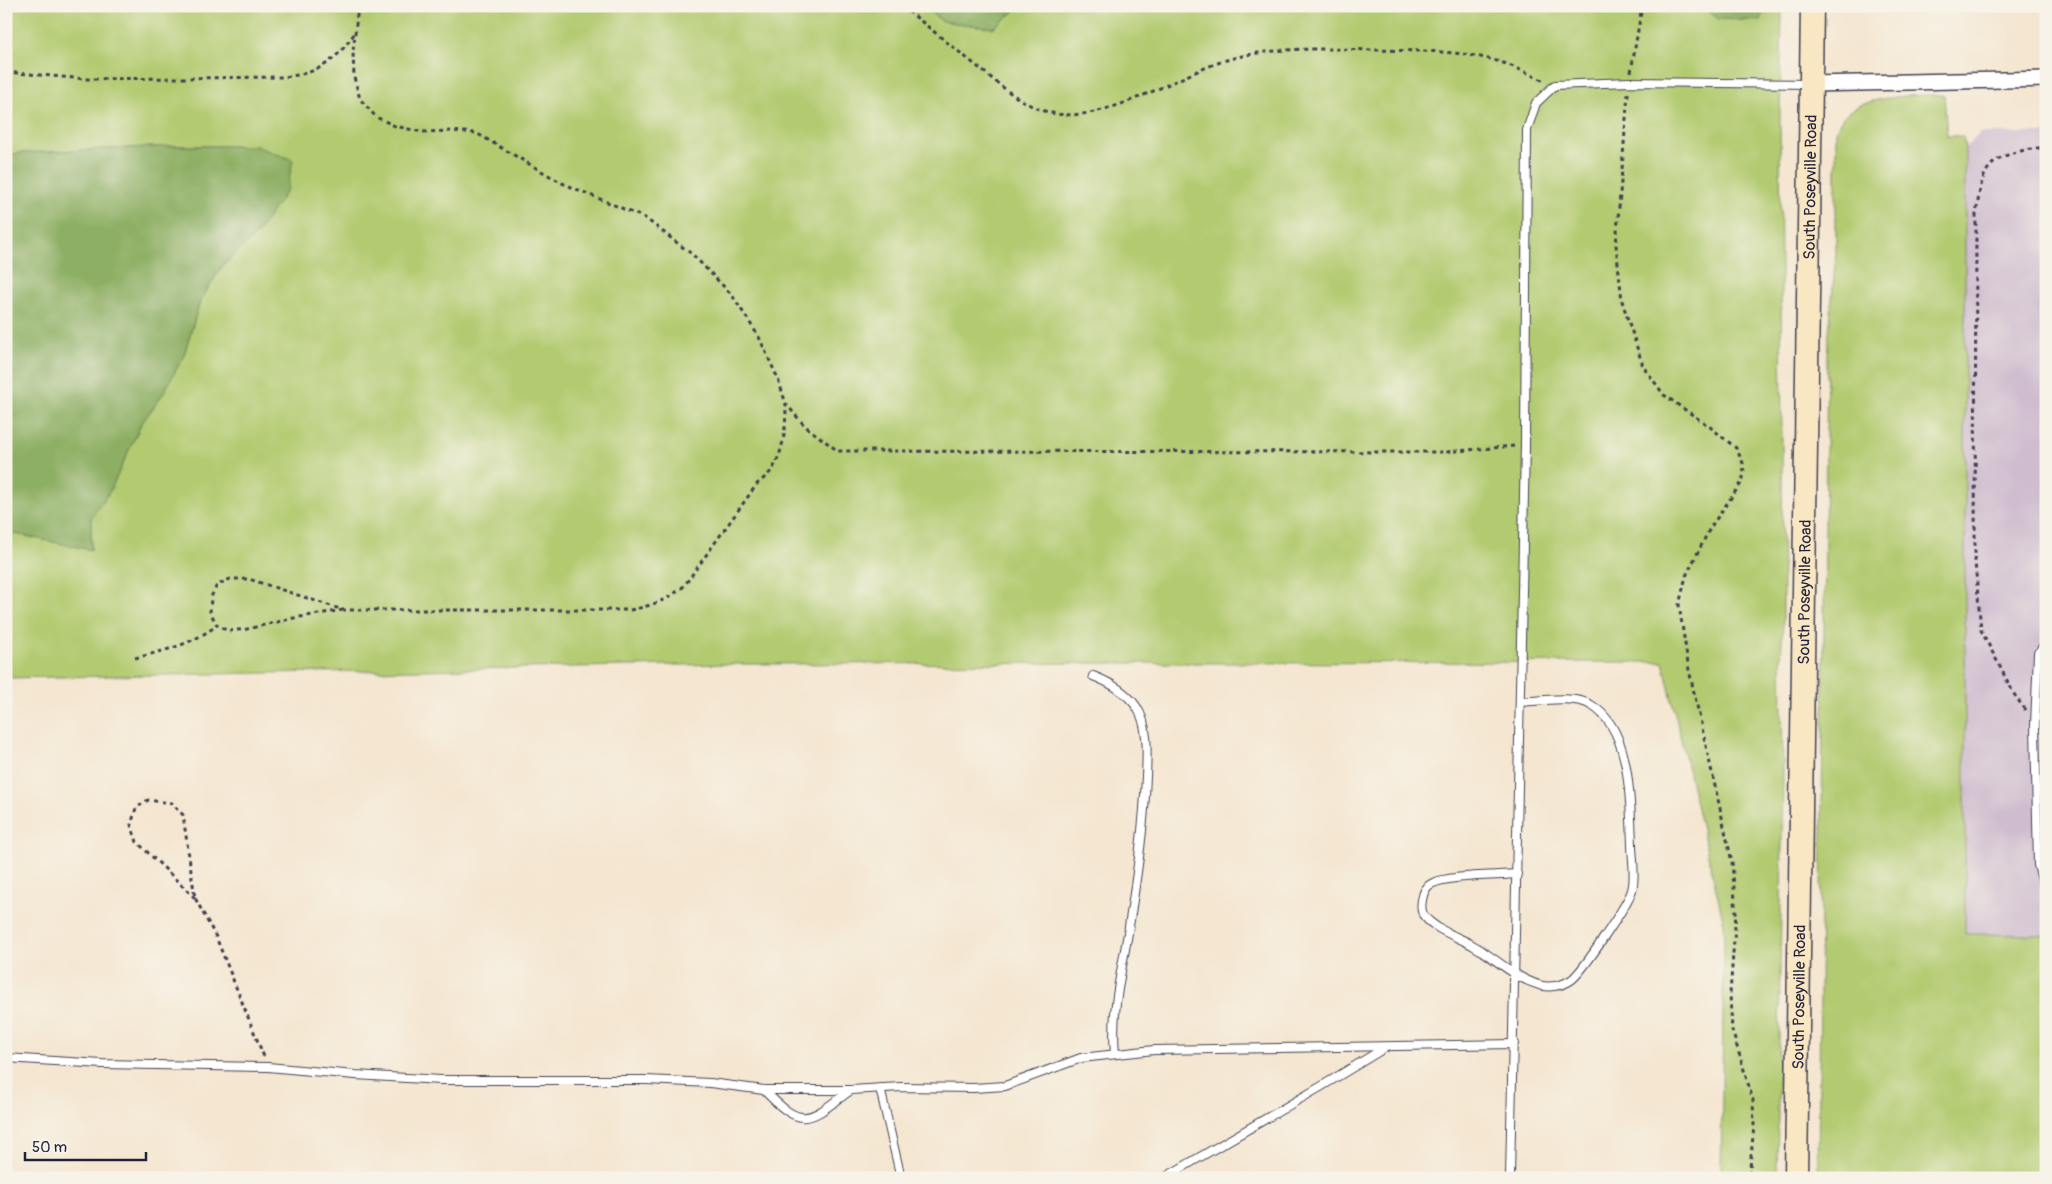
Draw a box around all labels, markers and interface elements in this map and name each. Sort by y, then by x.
street label: South Poseyville Road [1800,114,1822,260]
street label: South Poseyville Road [1794,519,1816,665]
street label: South Poseyville Road [1788,924,1810,1070]
scale bar [25,1129,146,1161]
text: 50 m [32,1138,67,1157]

